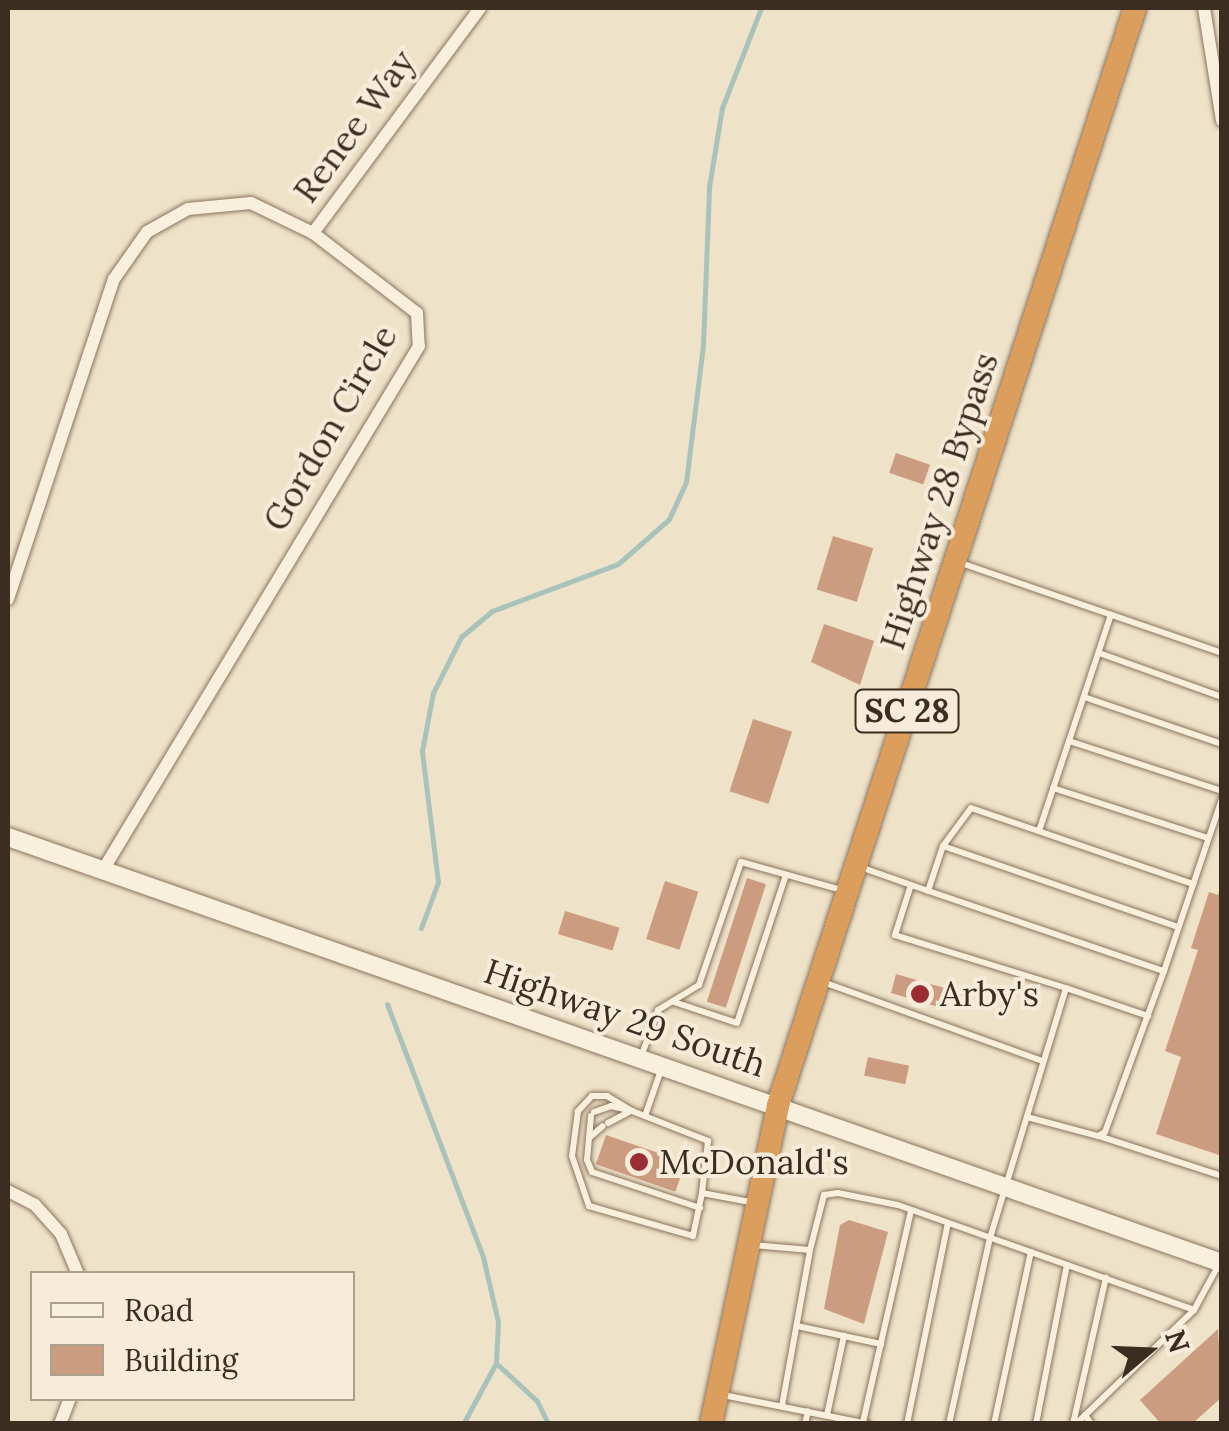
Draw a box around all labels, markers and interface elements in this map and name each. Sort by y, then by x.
street label: Renee Way [285,41,423,211]
street label: Gordon Circle [254,318,406,538]
street label: Highway 28 Bypass [871,347,1007,655]
road number: SC 28 [854,684,960,738]
street label: Highway 29 South [479,950,771,1086]
place label: Arby's [940,973,1039,1015]
marker: Arby's [909,983,931,1005]
place label: McDonald's [659,1141,849,1183]
marker: McDonald's [628,1151,650,1173]
legend [30,1271,355,1401]
text: Road [124,1291,194,1329]
north arrow [1099,1301,1199,1401]
text: N [1157,1325,1198,1357]
text: Building [124,1341,238,1379]

